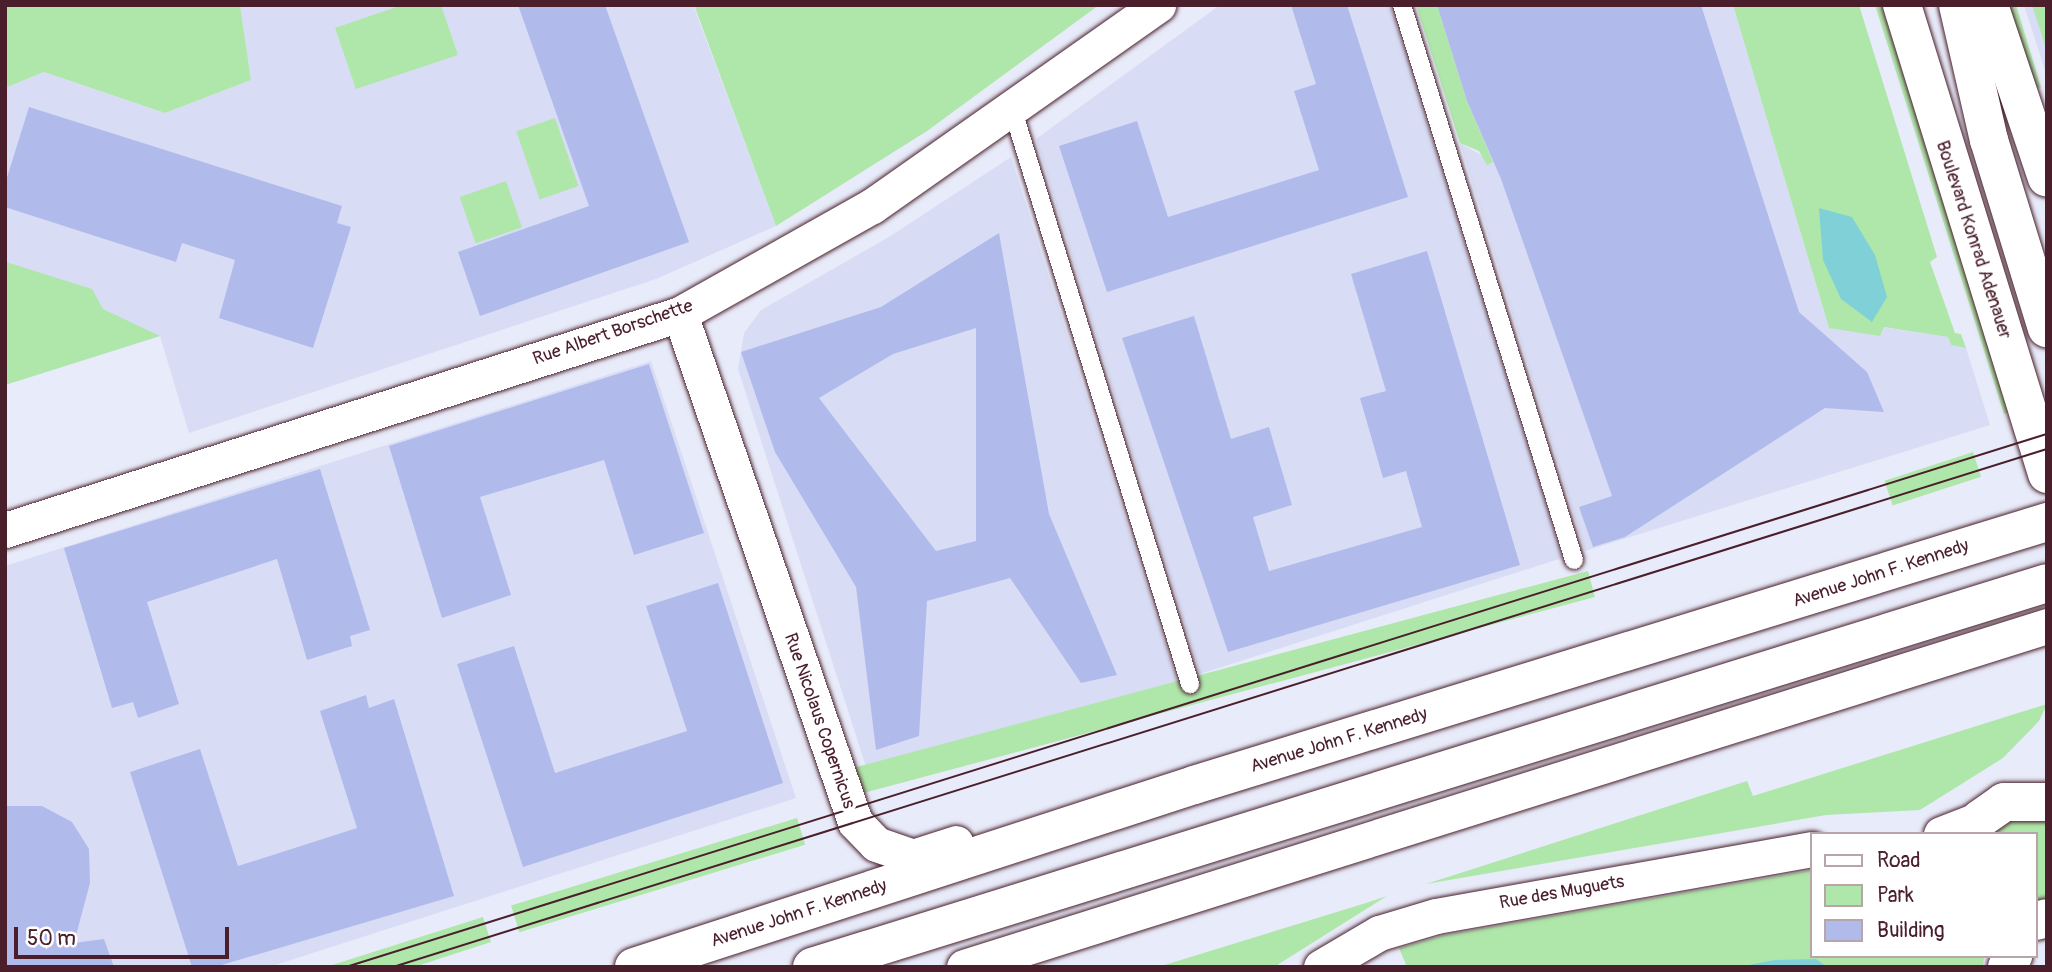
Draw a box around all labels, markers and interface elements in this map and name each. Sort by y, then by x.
street label: Boulevard Konrad Adenauer [1931,138,2015,342]
street label: Rue Albert Borschette [530,295,696,371]
street label: Avenue John F. Kennedy [1790,535,1972,613]
street label: Rue Nicolaus Copernicus [779,630,859,812]
street label: Avenue John F. Kennedy [1248,704,1430,778]
legend [1811,832,2038,958]
text: Road [1877,847,1921,874]
street label: Rue des Muguets [1498,871,1626,915]
street label: Avenue John F. Kennedy [708,875,890,953]
text: Park [1877,882,1914,909]
scale bar [18,912,233,956]
text: Building [1877,917,1944,944]
text: 50 m [27,925,76,952]

